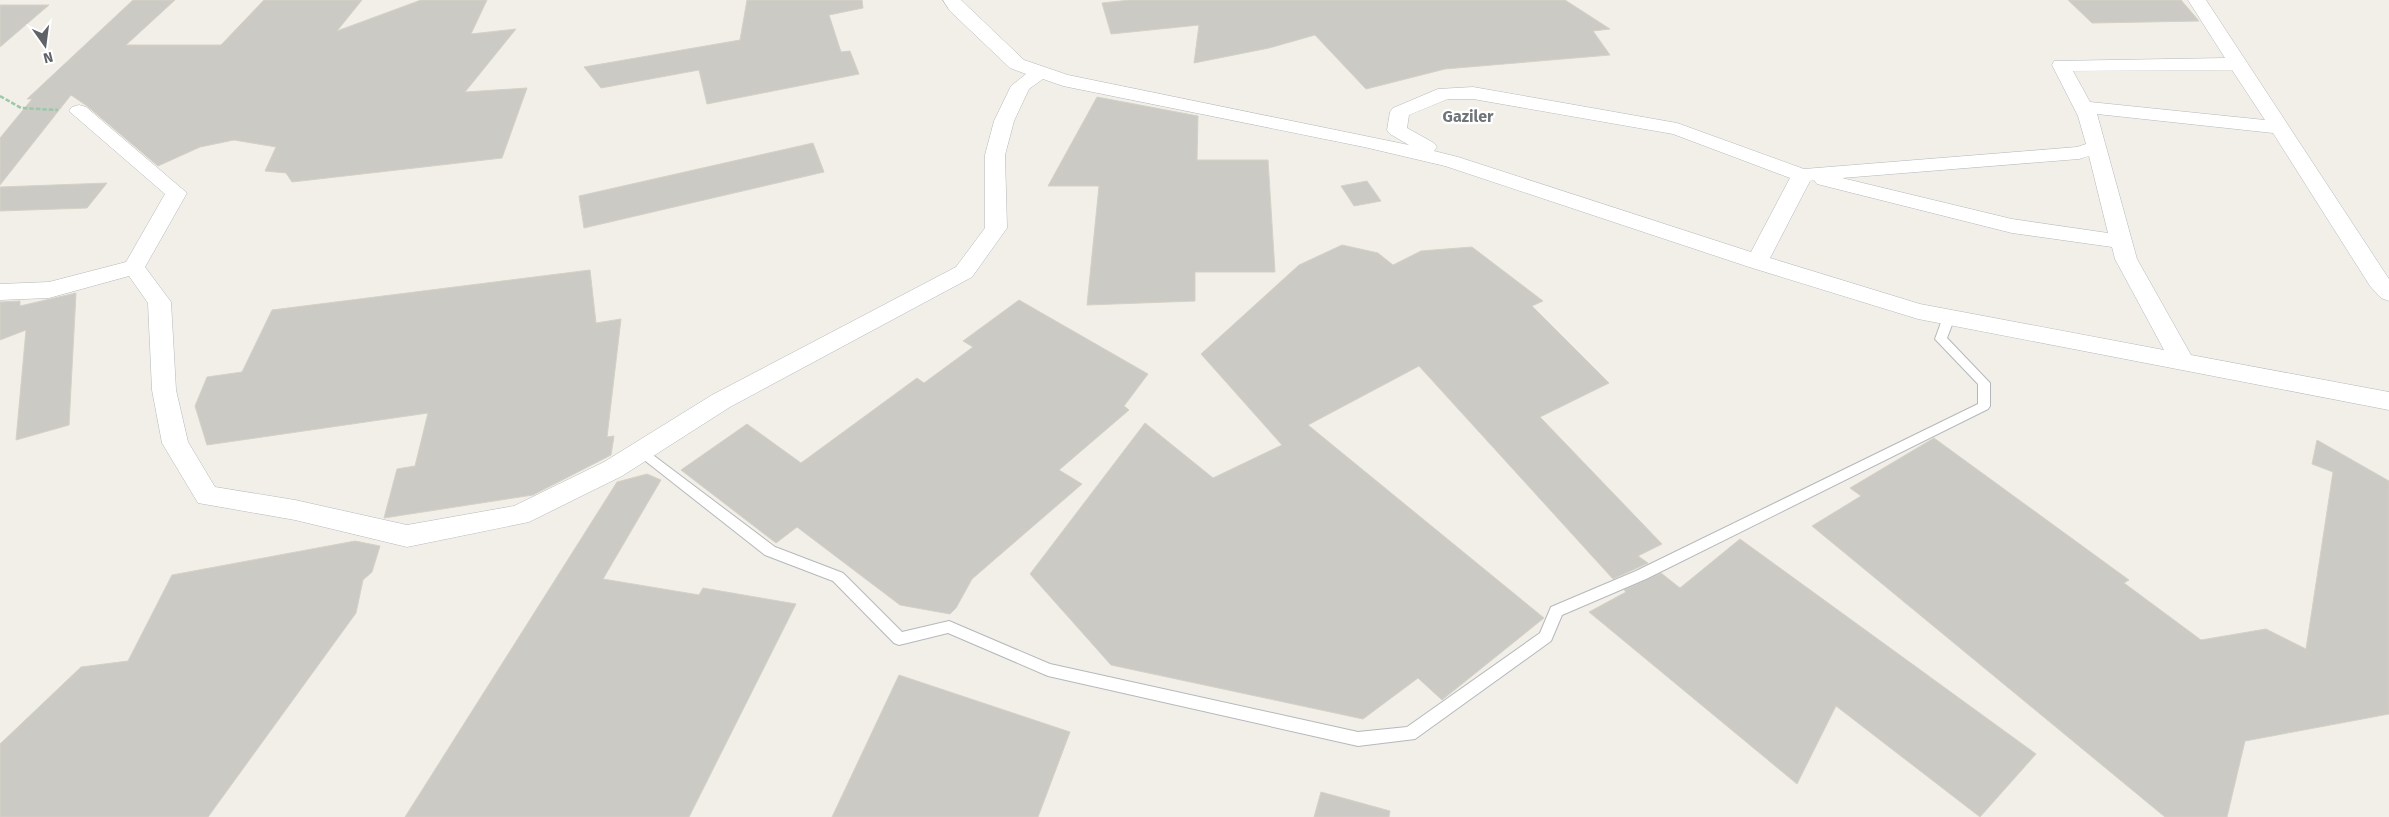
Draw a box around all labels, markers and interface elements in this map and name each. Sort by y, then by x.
north arrow [20,20,70,70]
text: N [41,48,55,67]
district label: Gaziler [1443,107,1494,126]

